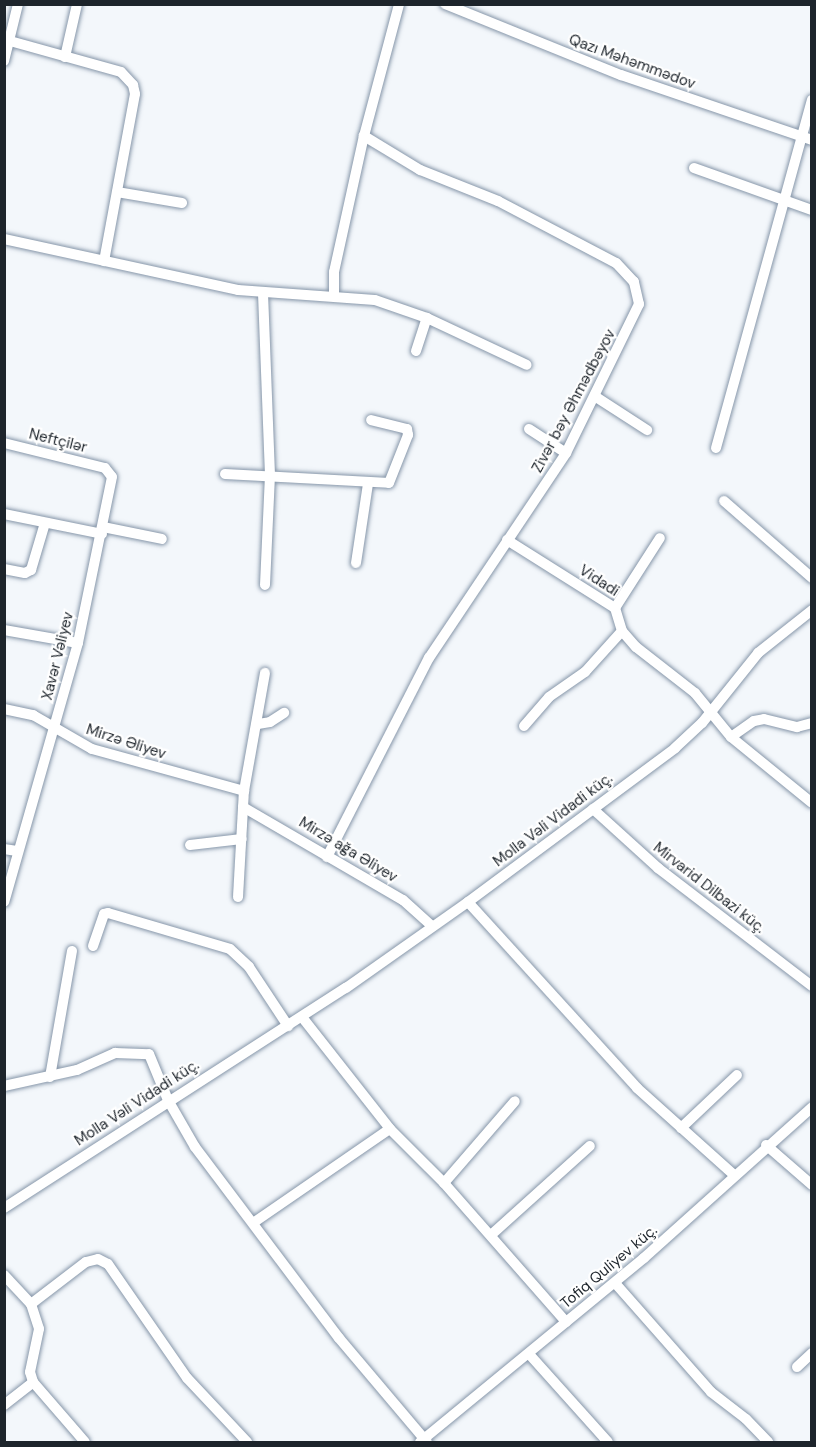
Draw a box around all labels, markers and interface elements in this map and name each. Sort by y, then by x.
street label: Qazı Məhəmmədov [566,31,698,93]
street label: Zivər bəy Əhmədbəyov [529,326,619,476]
street label: Neftçilər [27,425,89,457]
street label: Vidadi [576,561,622,601]
street label: Xavər Vəliyev [38,610,78,702]
street label: Mirzə Əliyev [84,721,168,763]
street label: Molla Vəli Vidadi küç. [490,769,616,871]
street label: Mirzə ağa Əliyev [296,814,400,886]
street label: Mirvarid Dilbazi küç. [649,839,769,937]
street label: Molla Vəli Vidadi küç. [71,1056,203,1150]
street label: Tofiq Quliyev küç. [557,1221,661,1313]

